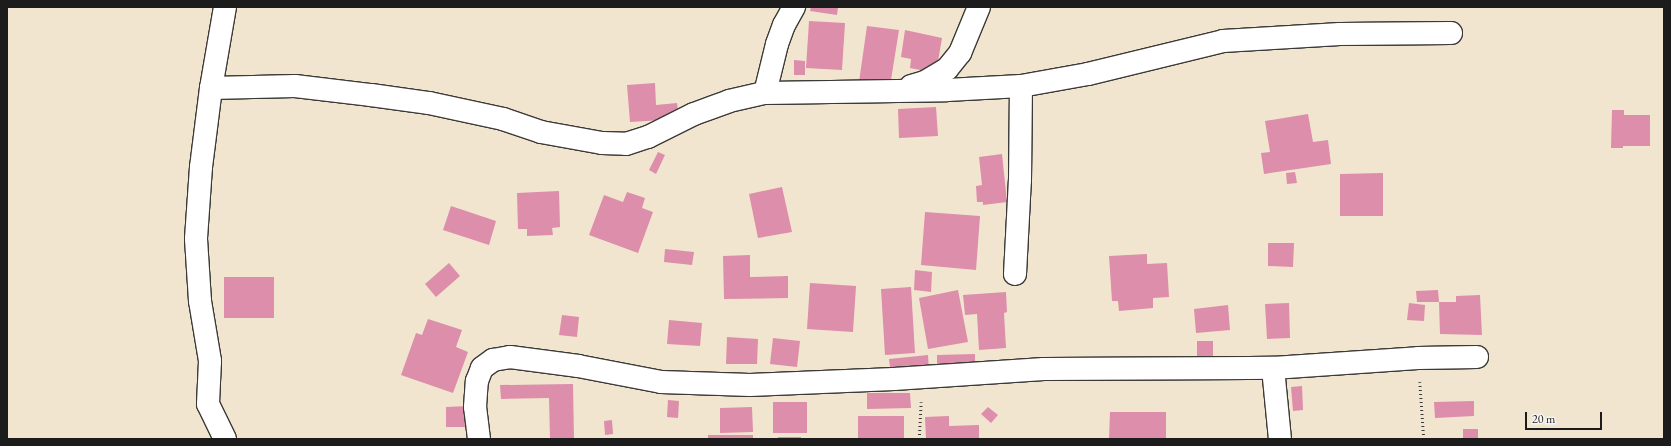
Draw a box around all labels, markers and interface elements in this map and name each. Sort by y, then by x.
scale bar [1527,404,1604,430]
text: 20 m [1532,411,1555,427]

